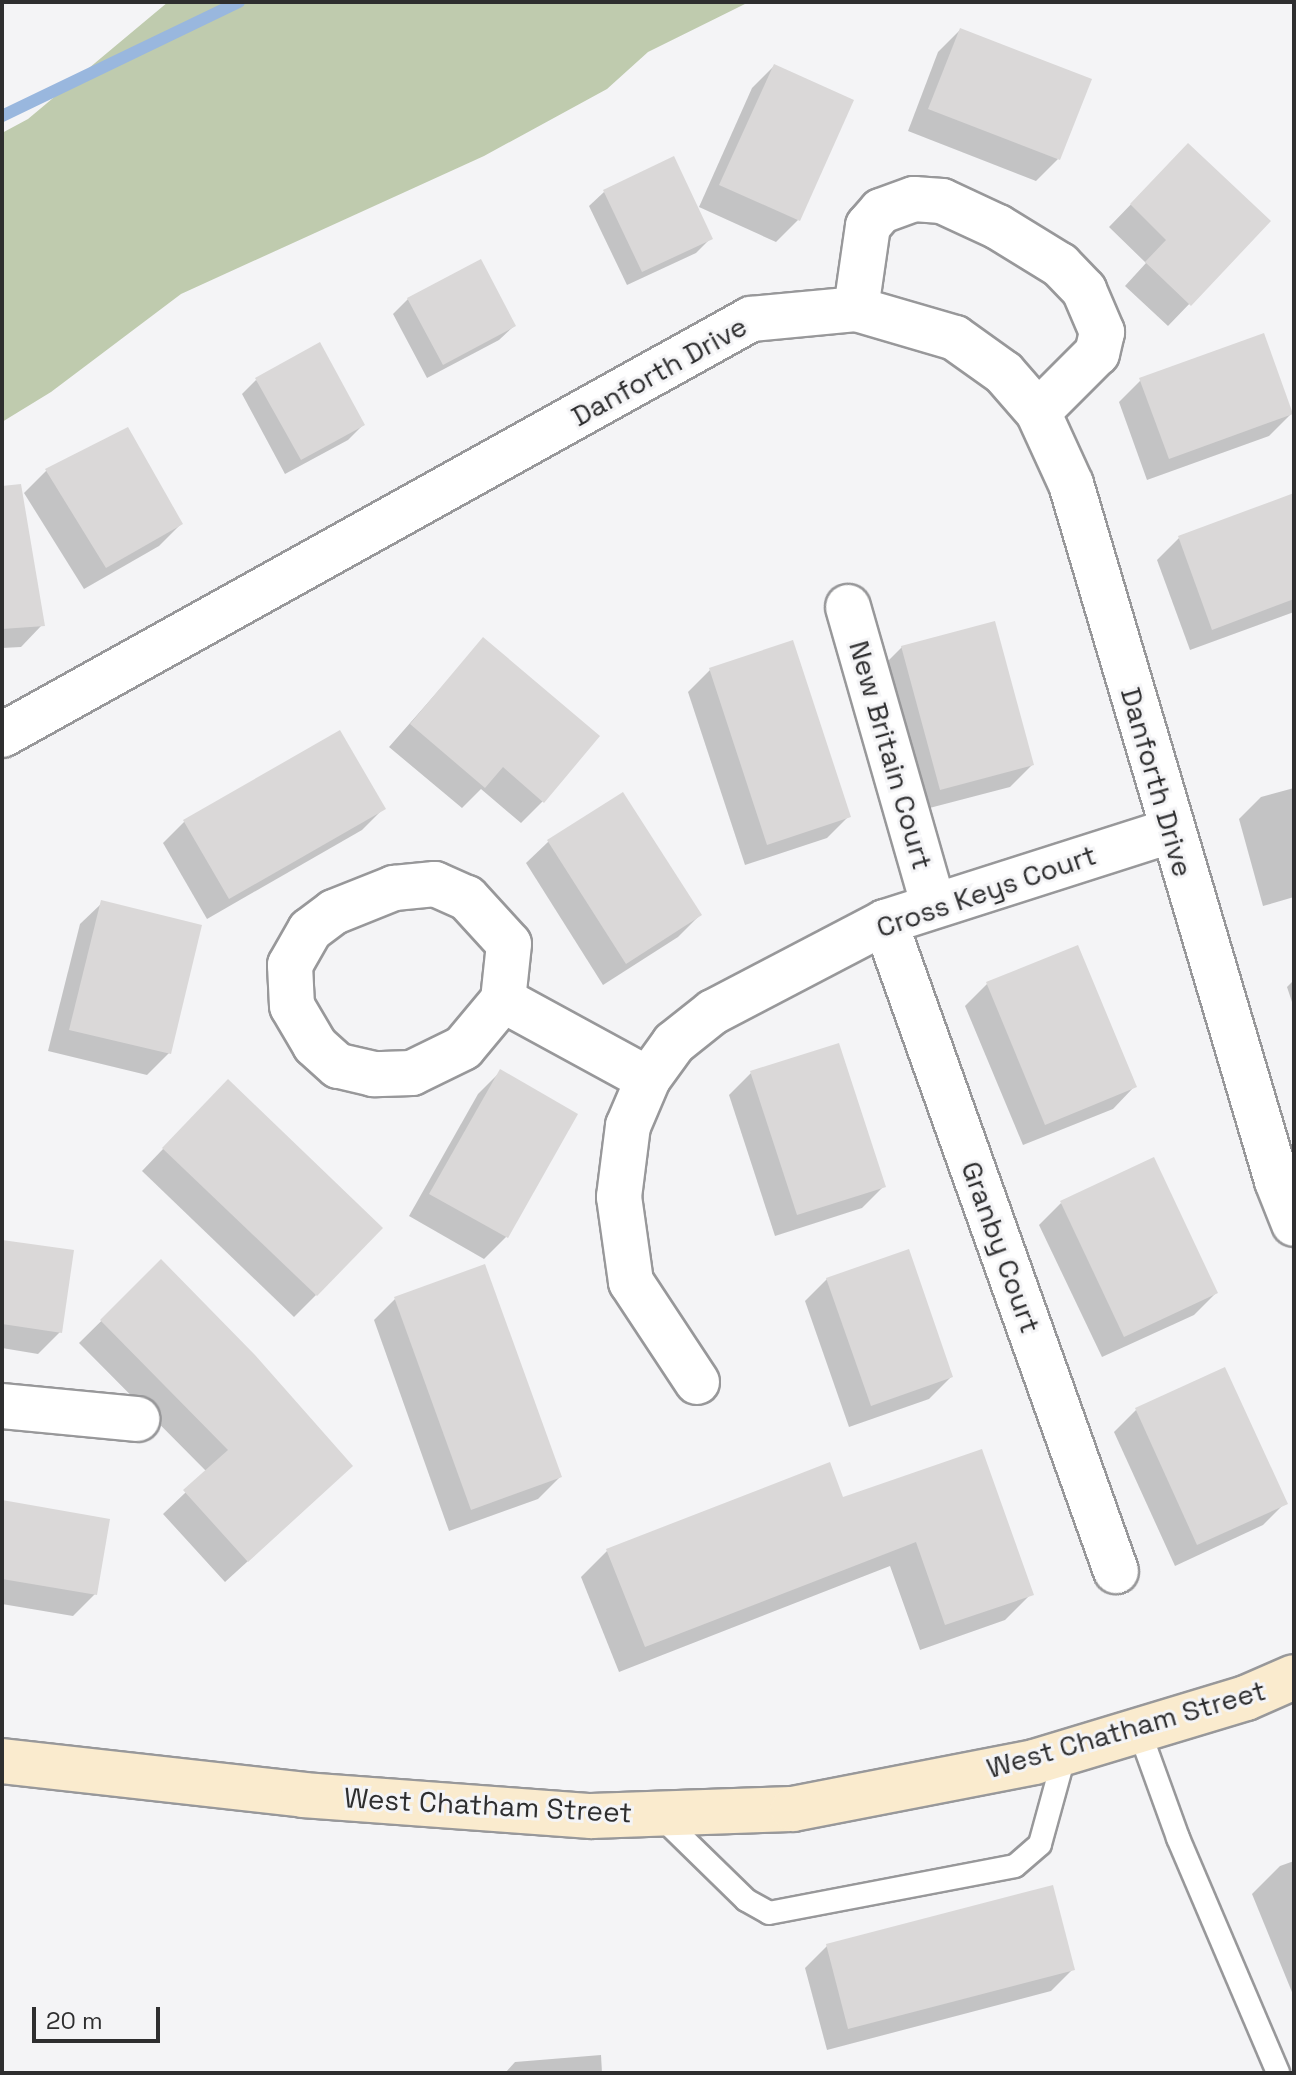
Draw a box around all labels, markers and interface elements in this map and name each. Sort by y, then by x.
street label: Danforth Drive [565,309,753,433]
street label: New Britain Court [842,637,940,873]
street label: Danforth Drive [1114,683,1200,881]
street label: Cross Keys Court [872,838,1100,944]
street label: Granby Court [954,1157,1048,1337]
street label: West Chatham Street [983,1673,1269,1785]
street label: West Chatham Street [343,1781,633,1829]
scale bar [36,1991,164,2041]
text: 20 m [46,2005,103,2036]

